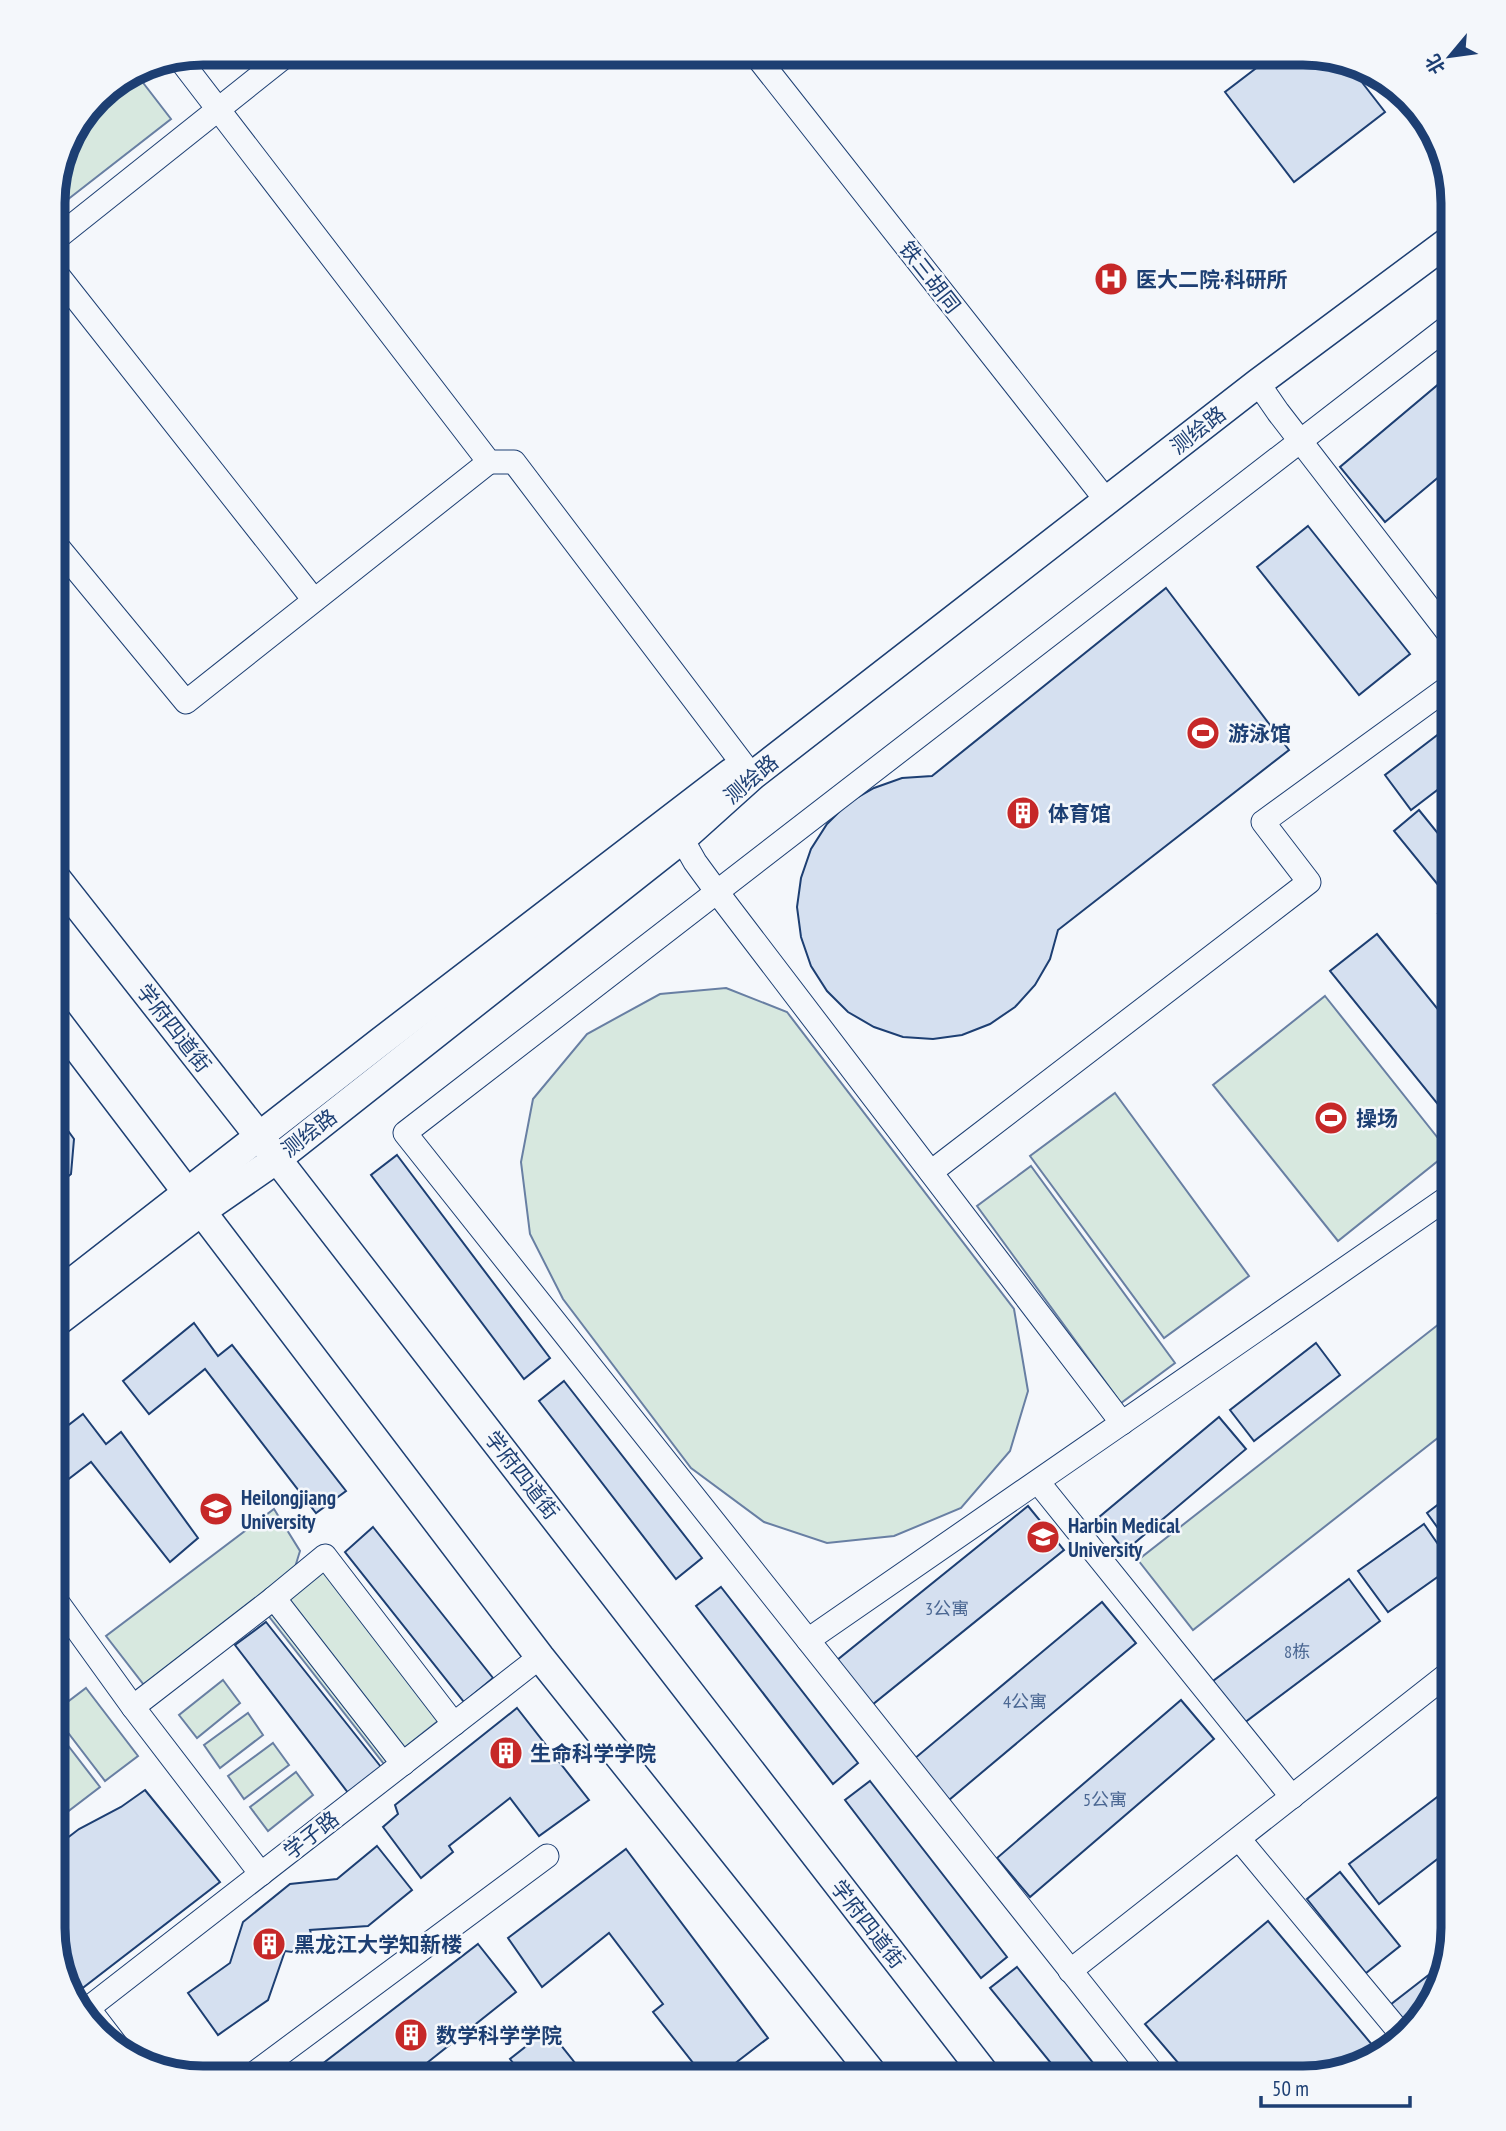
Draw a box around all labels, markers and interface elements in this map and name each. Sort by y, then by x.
north arrow [1415,21,1485,91]
text: 北 [1420,50,1450,78]
street label: 铁三胡同 [894,236,966,318]
hospital icon: 医大二院·科研所 [1092,260,1130,298]
place label: 医大二院·科研所 [1136,266,1287,293]
street label: 测绘路 [1165,400,1231,460]
sports icon: 游泳馆 [1184,714,1222,752]
place label: 游泳馆 [1228,720,1291,747]
street label: 测绘路 [718,748,784,810]
building icon: 体育馆 [1004,794,1042,832]
place label: 体育馆 [1048,800,1111,827]
street label: 学府四道街 [131,978,217,1078]
sports icon: 操场 [1312,1099,1350,1137]
street label: 测绘路 [276,1103,342,1163]
place label: 操场 [1356,1105,1398,1132]
street label: 学府四道街 [479,1425,565,1525]
place label: Heilongjiang University [241,1484,336,1535]
school or university icon: Heilongjiang University [197,1490,235,1528]
place label: Harbin Medical University [1068,1512,1181,1563]
school or university icon: Harbin Medical University [1024,1518,1062,1556]
house number: 3公寓 [925,1597,969,1620]
house number: 8栋 [1284,1640,1310,1663]
house number: 4公寓 [1003,1690,1047,1713]
building icon: 生命科学学院 [487,1734,525,1772]
place label: 生命科学学院 [530,1740,656,1767]
house number: 5公寓 [1083,1788,1127,1811]
street label: 学子路 [278,1805,344,1865]
street label: 学府四道街 [825,1874,911,1974]
building icon: 黑龙江大学知新楼 [250,1925,288,1963]
place label: 黑龙江大学知新楼 [294,1931,462,1958]
building icon: 数学科学学院 [392,2016,430,2054]
place label: 数学科学学院 [436,2022,562,2049]
scale bar [1261,2064,1410,2108]
text: 50 m [1272,2075,1309,2102]

